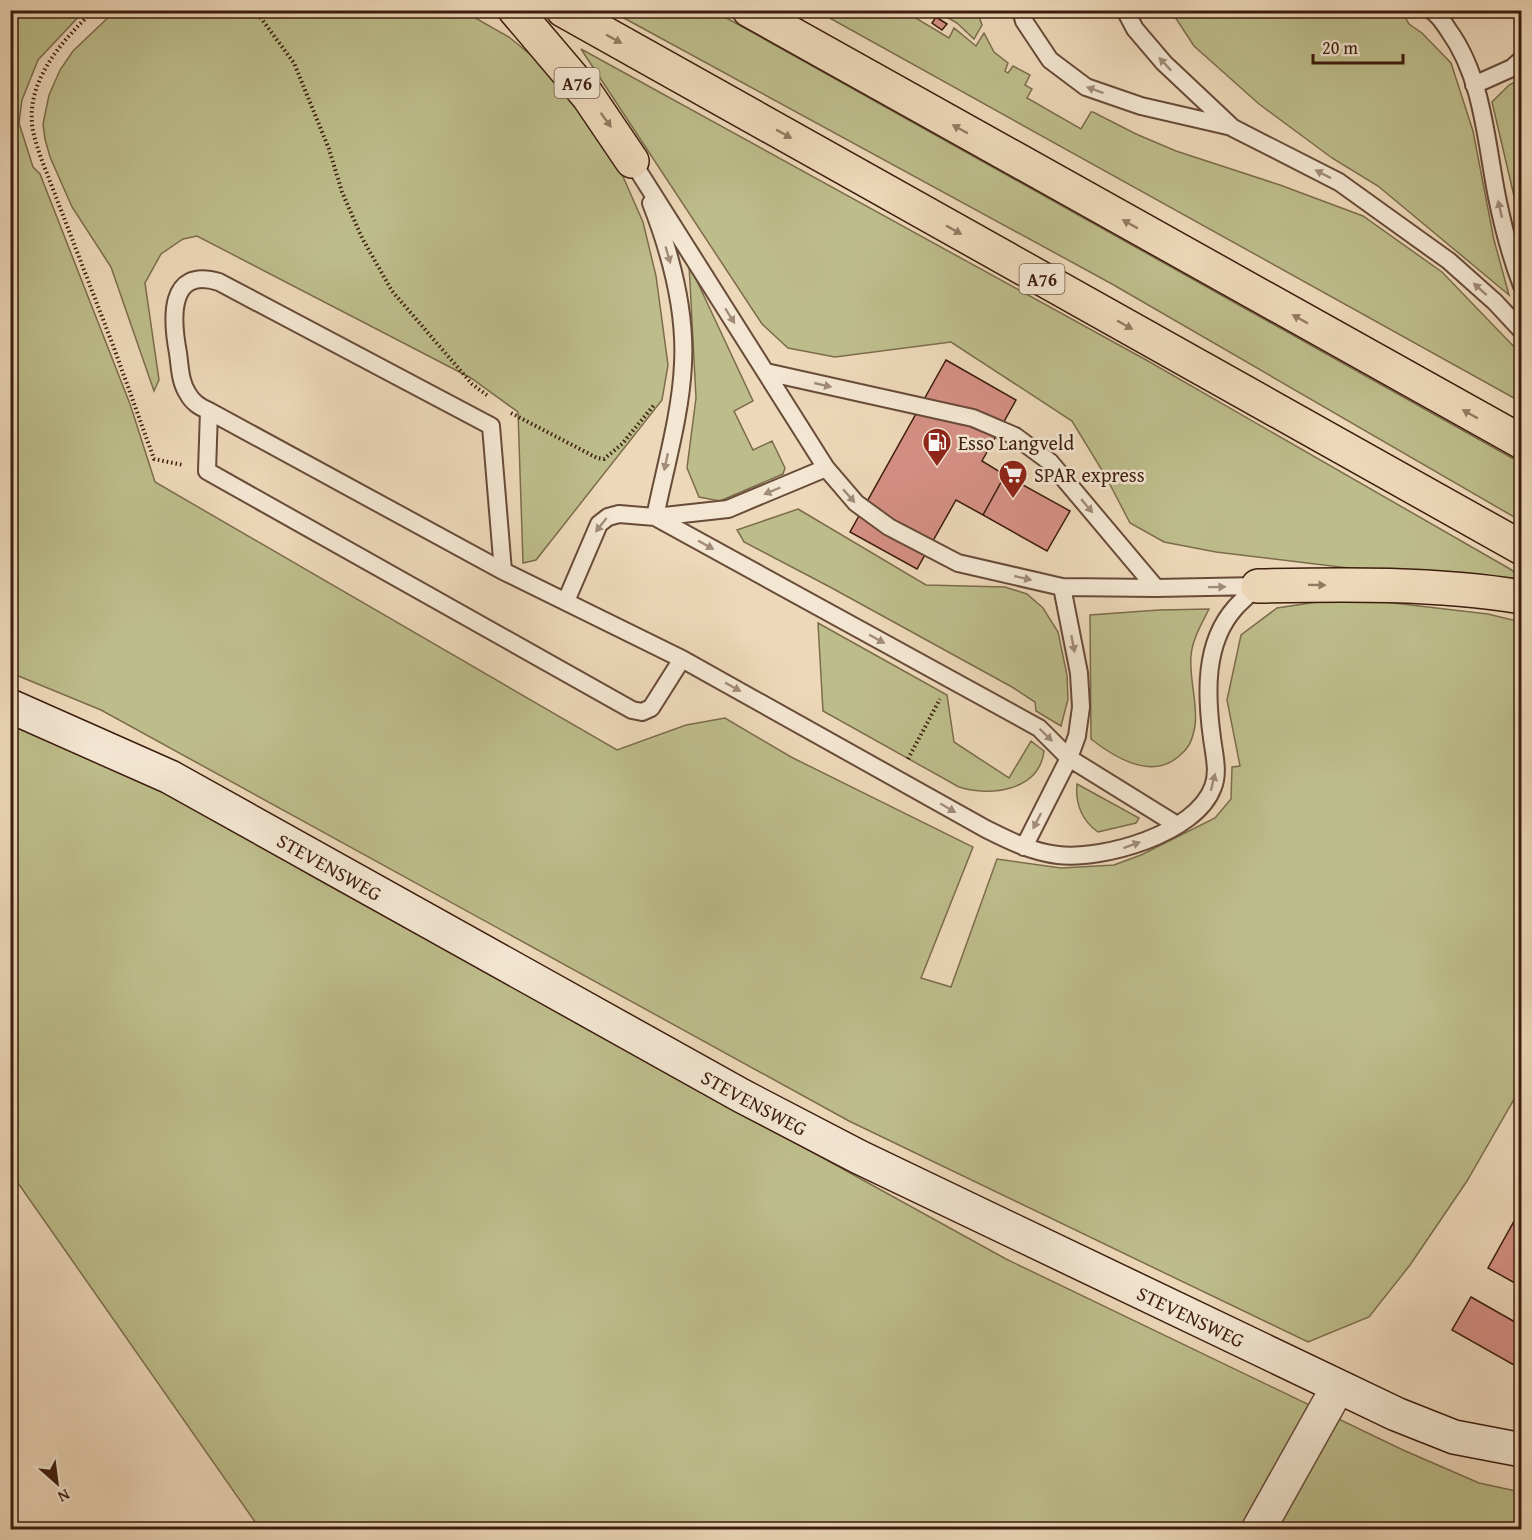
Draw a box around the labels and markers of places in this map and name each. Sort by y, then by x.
fuel station icon: Esso Langveld [921,426,953,468]
place label: Esso Langveld [958,428,1074,457]
supermarket icon: SPAR express [997,458,1029,500]
place label: SPAR express [1034,460,1145,489]

